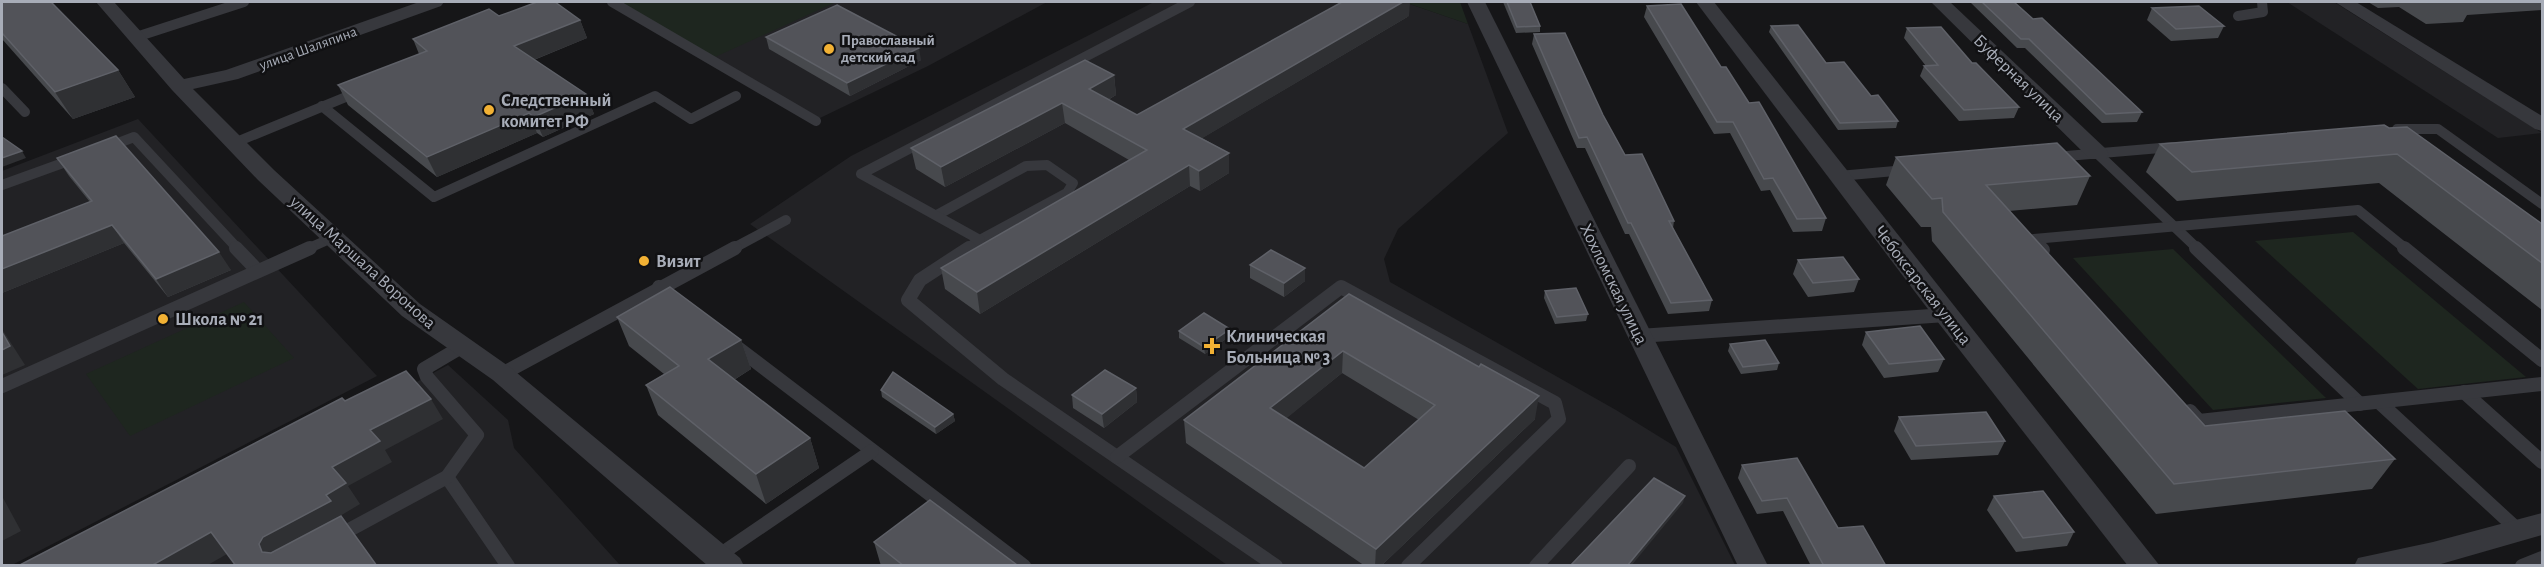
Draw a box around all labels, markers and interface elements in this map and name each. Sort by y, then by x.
street label: улица Шаляпина [256,24,359,73]
street label: Буферная улица [1970,31,2067,126]
place label: Православный детский сад [841,33,935,65]
marker: Православный детский сад [822,42,836,56]
place label: Следственный комитет РФ [501,92,611,131]
marker: Следственный комитет РФ [482,103,496,117]
street label: улица Маршала Воронова [285,192,439,333]
street label: Хохломская улица [1576,221,1650,348]
street label: Чебоксарская улица [1870,222,1975,349]
place label: Визит [656,253,702,271]
marker: Визит [637,254,651,268]
place label: Школа № 21 [175,311,263,329]
marker: Школа № 21 [156,312,170,326]
place label: Клиническая Больница № 3 [1226,328,1331,367]
marker: Клиническая Больница № 3 [1203,337,1221,355]

